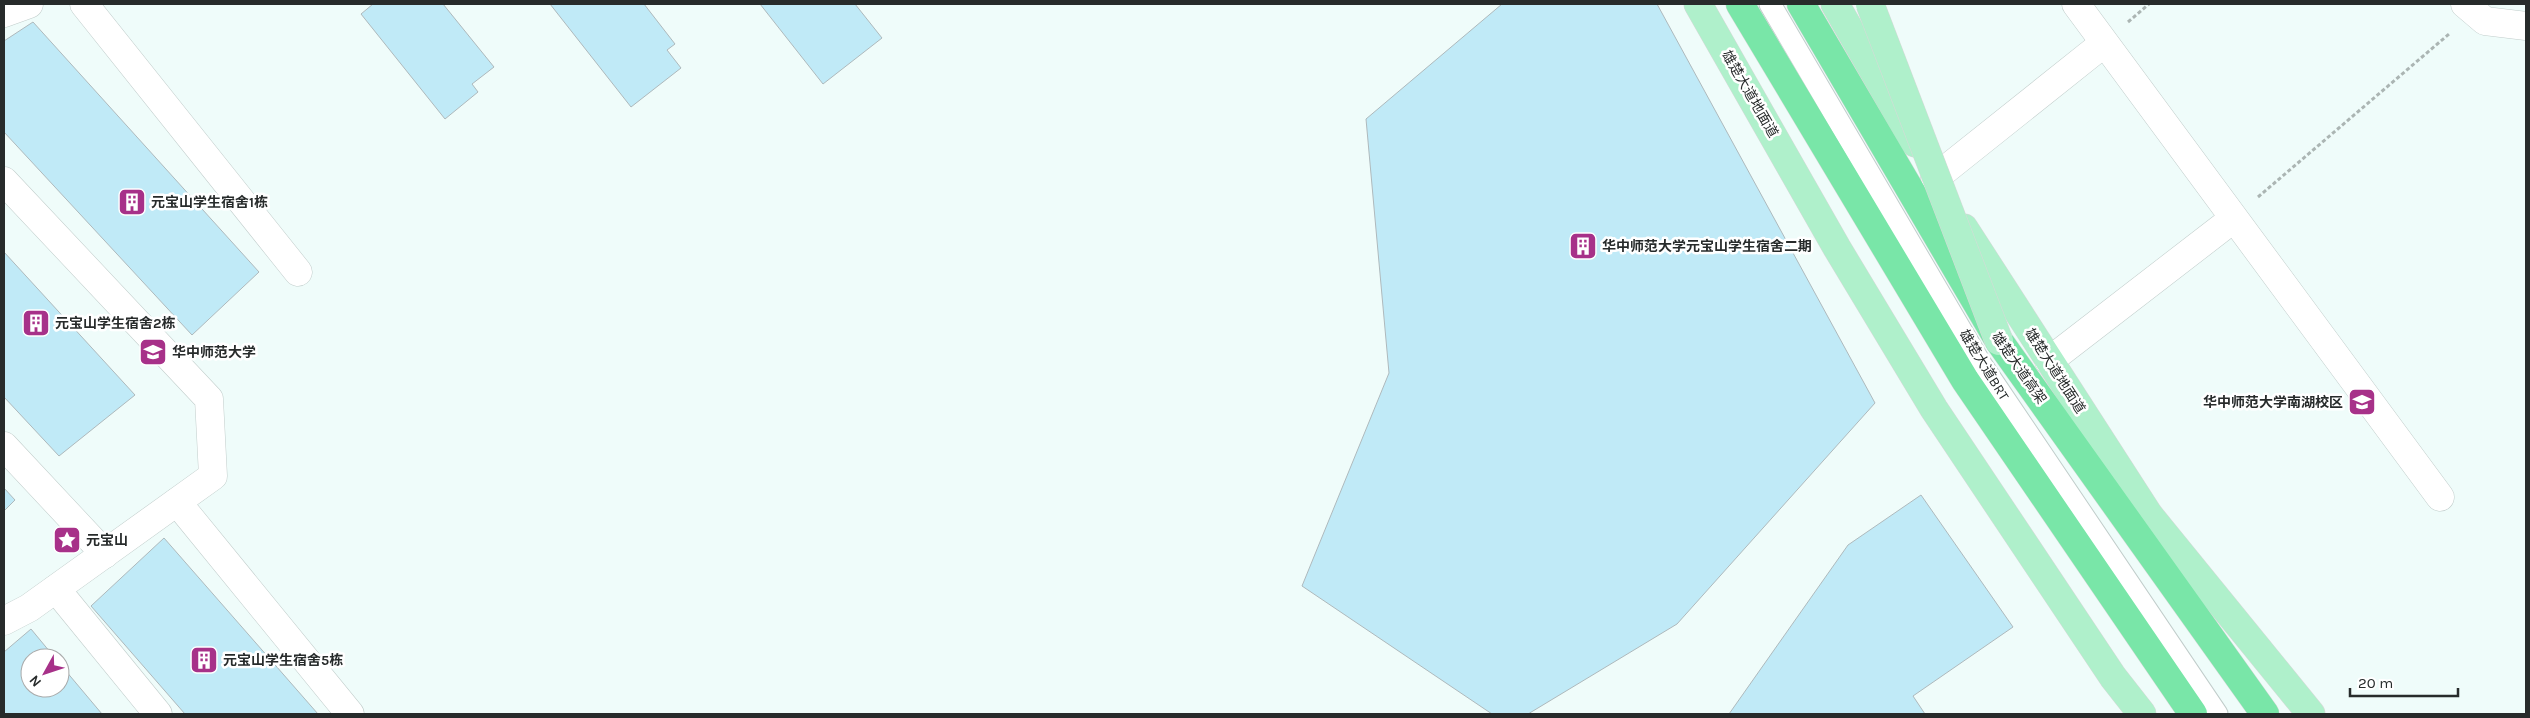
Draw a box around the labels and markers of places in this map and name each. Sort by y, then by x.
building icon: 元宝山学生宿舍1栋 [117,187,147,217]
place label: 元宝山学生宿舍1栋 [151,194,268,211]
building icon: 华中师范大学元宝山学生宿舍二期 [1568,231,1598,261]
place label: 华中师范大学元宝山学生宿舍二期 [1602,238,1812,255]
building icon: 元宝山学生宿舍2栋 [21,308,51,338]
place label: 元宝山学生宿舍2栋 [55,315,175,332]
school or university icon: 华中师范大学 [138,337,168,367]
place label: 华中师范大学 [172,344,256,361]
school or university icon: 华中师范大学南湖校区 [2347,387,2377,417]
place label: 华中师范大学南湖校区 [2203,394,2343,411]
place icon: 元宝山 [52,525,82,555]
place label: 元宝山 [86,532,128,549]
building icon: 元宝山学生宿舍5栋 [189,645,219,675]
place label: 元宝山学生宿舍5栋 [223,652,343,669]

